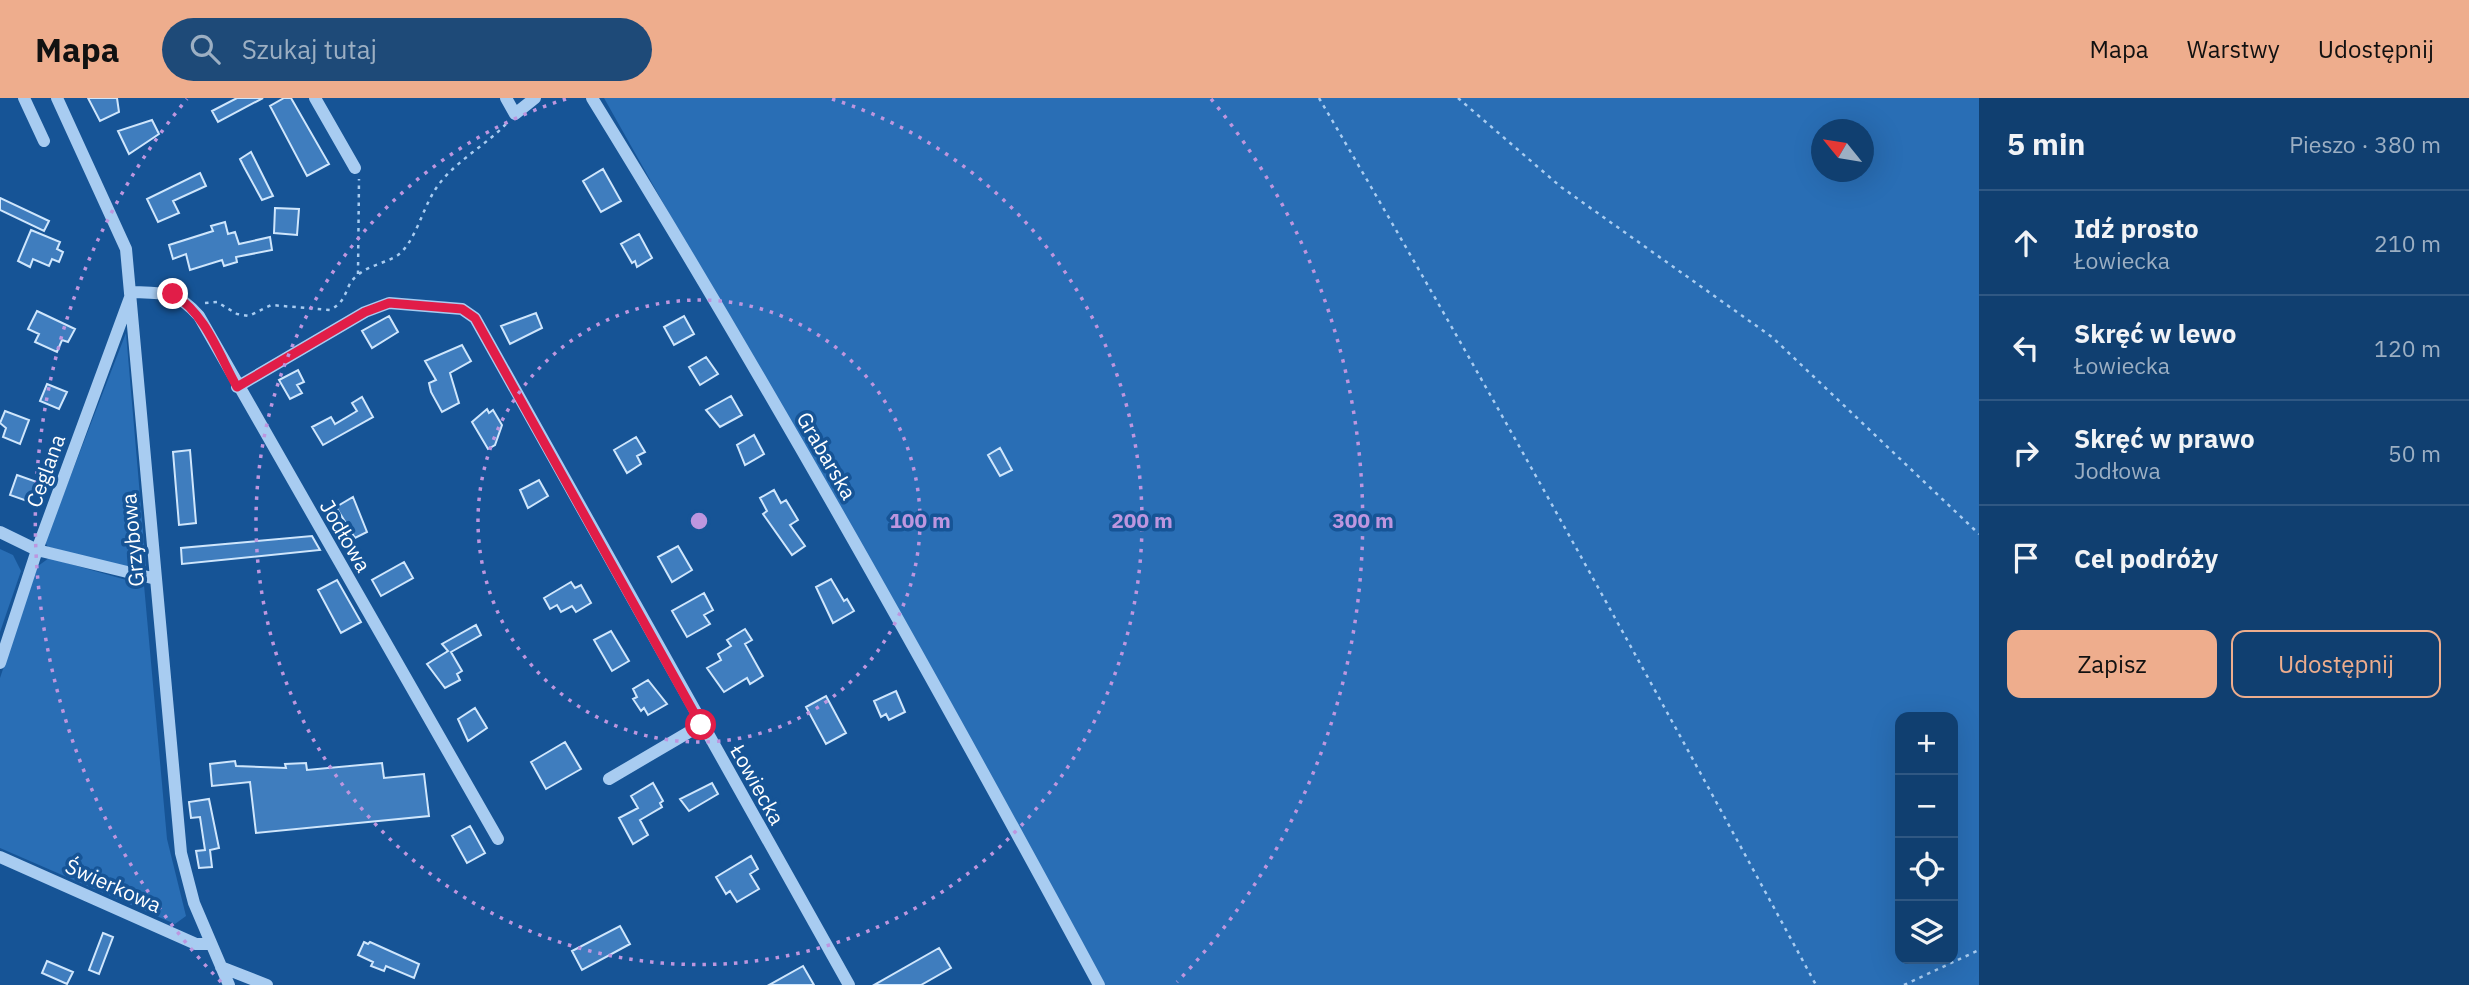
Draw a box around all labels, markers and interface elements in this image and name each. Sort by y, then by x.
search box [162,18,652,81]
text: Mapa [35,28,120,71]
icon: search [186,30,224,68]
text: Szukaj tutaj [242,32,377,66]
text: Mapa [2090,33,2149,65]
text: Warstwy [2187,33,2280,65]
text: Udostępnij [2318,33,2434,65]
north arrow [1811,119,1874,182]
text: 5 min [2007,124,2085,163]
text: Pieszo · 380 m [2289,129,2441,159]
text: Idź prosto [2074,211,2199,245]
icon: ahead [2007,224,2045,262]
text: 210 m [2374,228,2441,258]
text: Łowiecka [2074,245,2170,275]
route end [157,278,188,309]
text: Skręć w lewo [2074,316,2236,350]
icon: left [2007,329,2045,367]
text: 120 m [2374,333,2441,363]
text: Łowiecka [2074,350,2170,380]
street label: Grabarska [791,407,863,504]
text: Skręć w prawo [2074,421,2255,455]
street label: Ceglana [19,430,71,511]
icon: right [2007,434,2045,472]
text: 50 m [2388,438,2441,468]
text: Jodłowa [2074,455,2161,485]
street label: Grzybowa [114,492,150,588]
street label: Jodłowa [314,494,378,577]
text: 100 m [889,506,951,534]
text: 200 m [1111,506,1173,534]
text: 300 m [1332,506,1394,534]
centre of rings [687,509,711,533]
icon: arrive [2007,539,2045,577]
text: Cel podróży [2074,541,2218,575]
button: Zapisz [2007,630,2217,698]
button: Udostępnij [2231,630,2441,698]
route start [685,709,716,740]
map controls [1895,712,1958,964]
button: + [1895,712,1958,775]
street label: Łowiecka [724,738,791,830]
button: − [1895,775,1958,838]
button: locate [1895,838,1958,901]
street label: Świerkowa [61,851,166,919]
button: layers [1895,901,1958,964]

